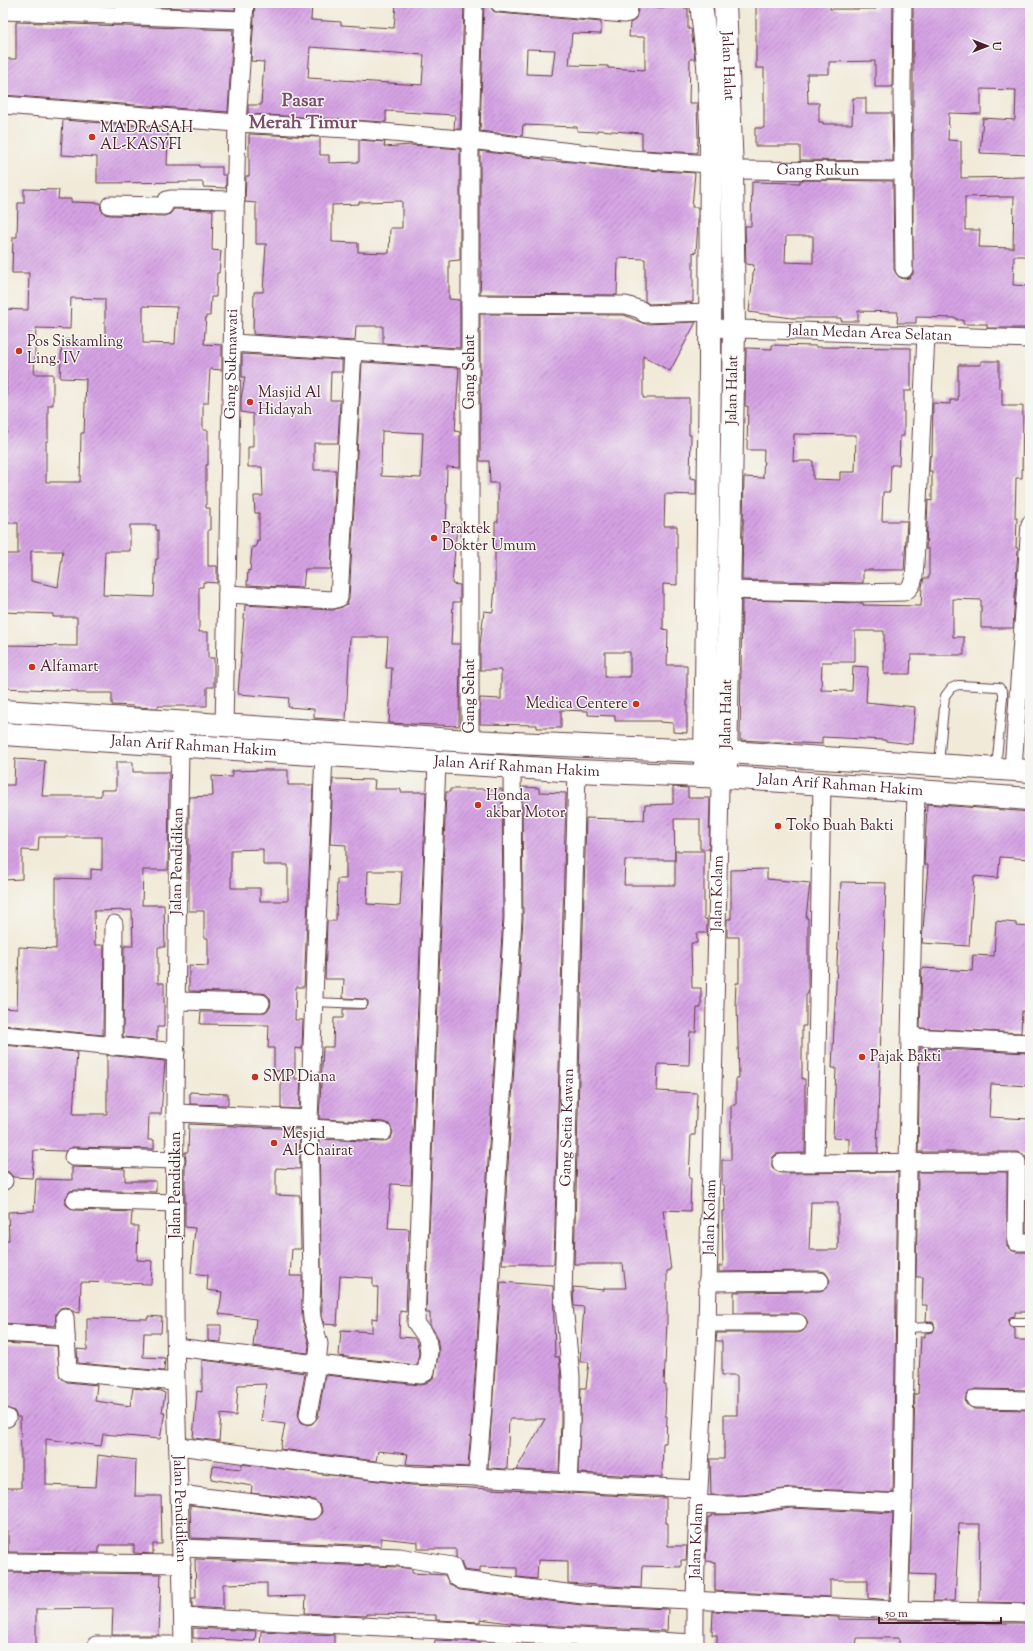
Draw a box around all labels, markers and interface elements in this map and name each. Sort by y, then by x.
north arrow [967,26,1007,66]
street label: Jalan Halat [716,30,740,101]
text: U [988,41,1004,51]
district label: Pasar Merah Timur [249,88,358,137]
place label: MADRASAH AL-KASYFI [100,118,193,156]
marker: MADRASAH AL-KASYFI [87,132,97,142]
street label: Gang Rukun [777,160,860,181]
street label: Gang Sukmawati [220,308,243,420]
street label: Jalan Medan Area Selatan [786,320,953,347]
place label: Pos Siskamling Ling. IV [27,332,123,370]
street label: Gang Sehat [460,335,481,409]
marker: Pos Siskamling Ling. IV [14,346,24,356]
street label: Jalan Halat [722,355,744,426]
place label: Masjid Al Hidayah [258,383,321,421]
marker: Masjid Al Hidayah [245,397,255,407]
place label: Praktek Dokter Umum [442,519,537,557]
marker: Praktek Dokter Umum [429,533,439,543]
place label: Alfamart [40,657,98,678]
street label: Gang Sehat [460,659,481,733]
marker: Alfamart [27,662,37,672]
street label: Jalan Halat [716,679,738,750]
place label: Medica Centere [526,694,628,715]
marker: Medica Centere [631,699,641,709]
street label: Jalan Arif Rahman Hakim [109,730,278,762]
street label: Jalan Arif Rahman Hakim [432,751,601,782]
street label: Jalan Arif Rahman Hakim [756,769,925,802]
place label: Honda akbar Motor [486,786,566,824]
marker: Honda akbar Motor [473,800,483,810]
street label: Jalan Pendidikan [167,807,189,916]
place label: Toko Buah Bakti [786,816,893,837]
marker: Toko Buah Bakti [773,821,783,831]
street label: Jalan Kolam [706,854,729,933]
place label: Pajak Bakti [870,1047,941,1068]
marker: Pajak Bakti [857,1052,867,1062]
place label: SMP Diana [263,1067,336,1088]
street label: Gang Setia Kawan [555,1068,580,1187]
marker: SMP Diana [250,1072,260,1082]
place label: Mesjid Al-Chairat [282,1124,353,1162]
street label: Jalan Pendidikan [166,1131,187,1240]
marker: Mesjid Al-Chairat [269,1138,279,1148]
street label: Jalan Kolam [699,1178,722,1257]
street label: Jalan Pendidikan [167,1454,192,1563]
street label: Jalan Kolam [685,1502,709,1580]
scale bar [879,1599,1001,1625]
text: 50 m [884,1605,908,1623]

